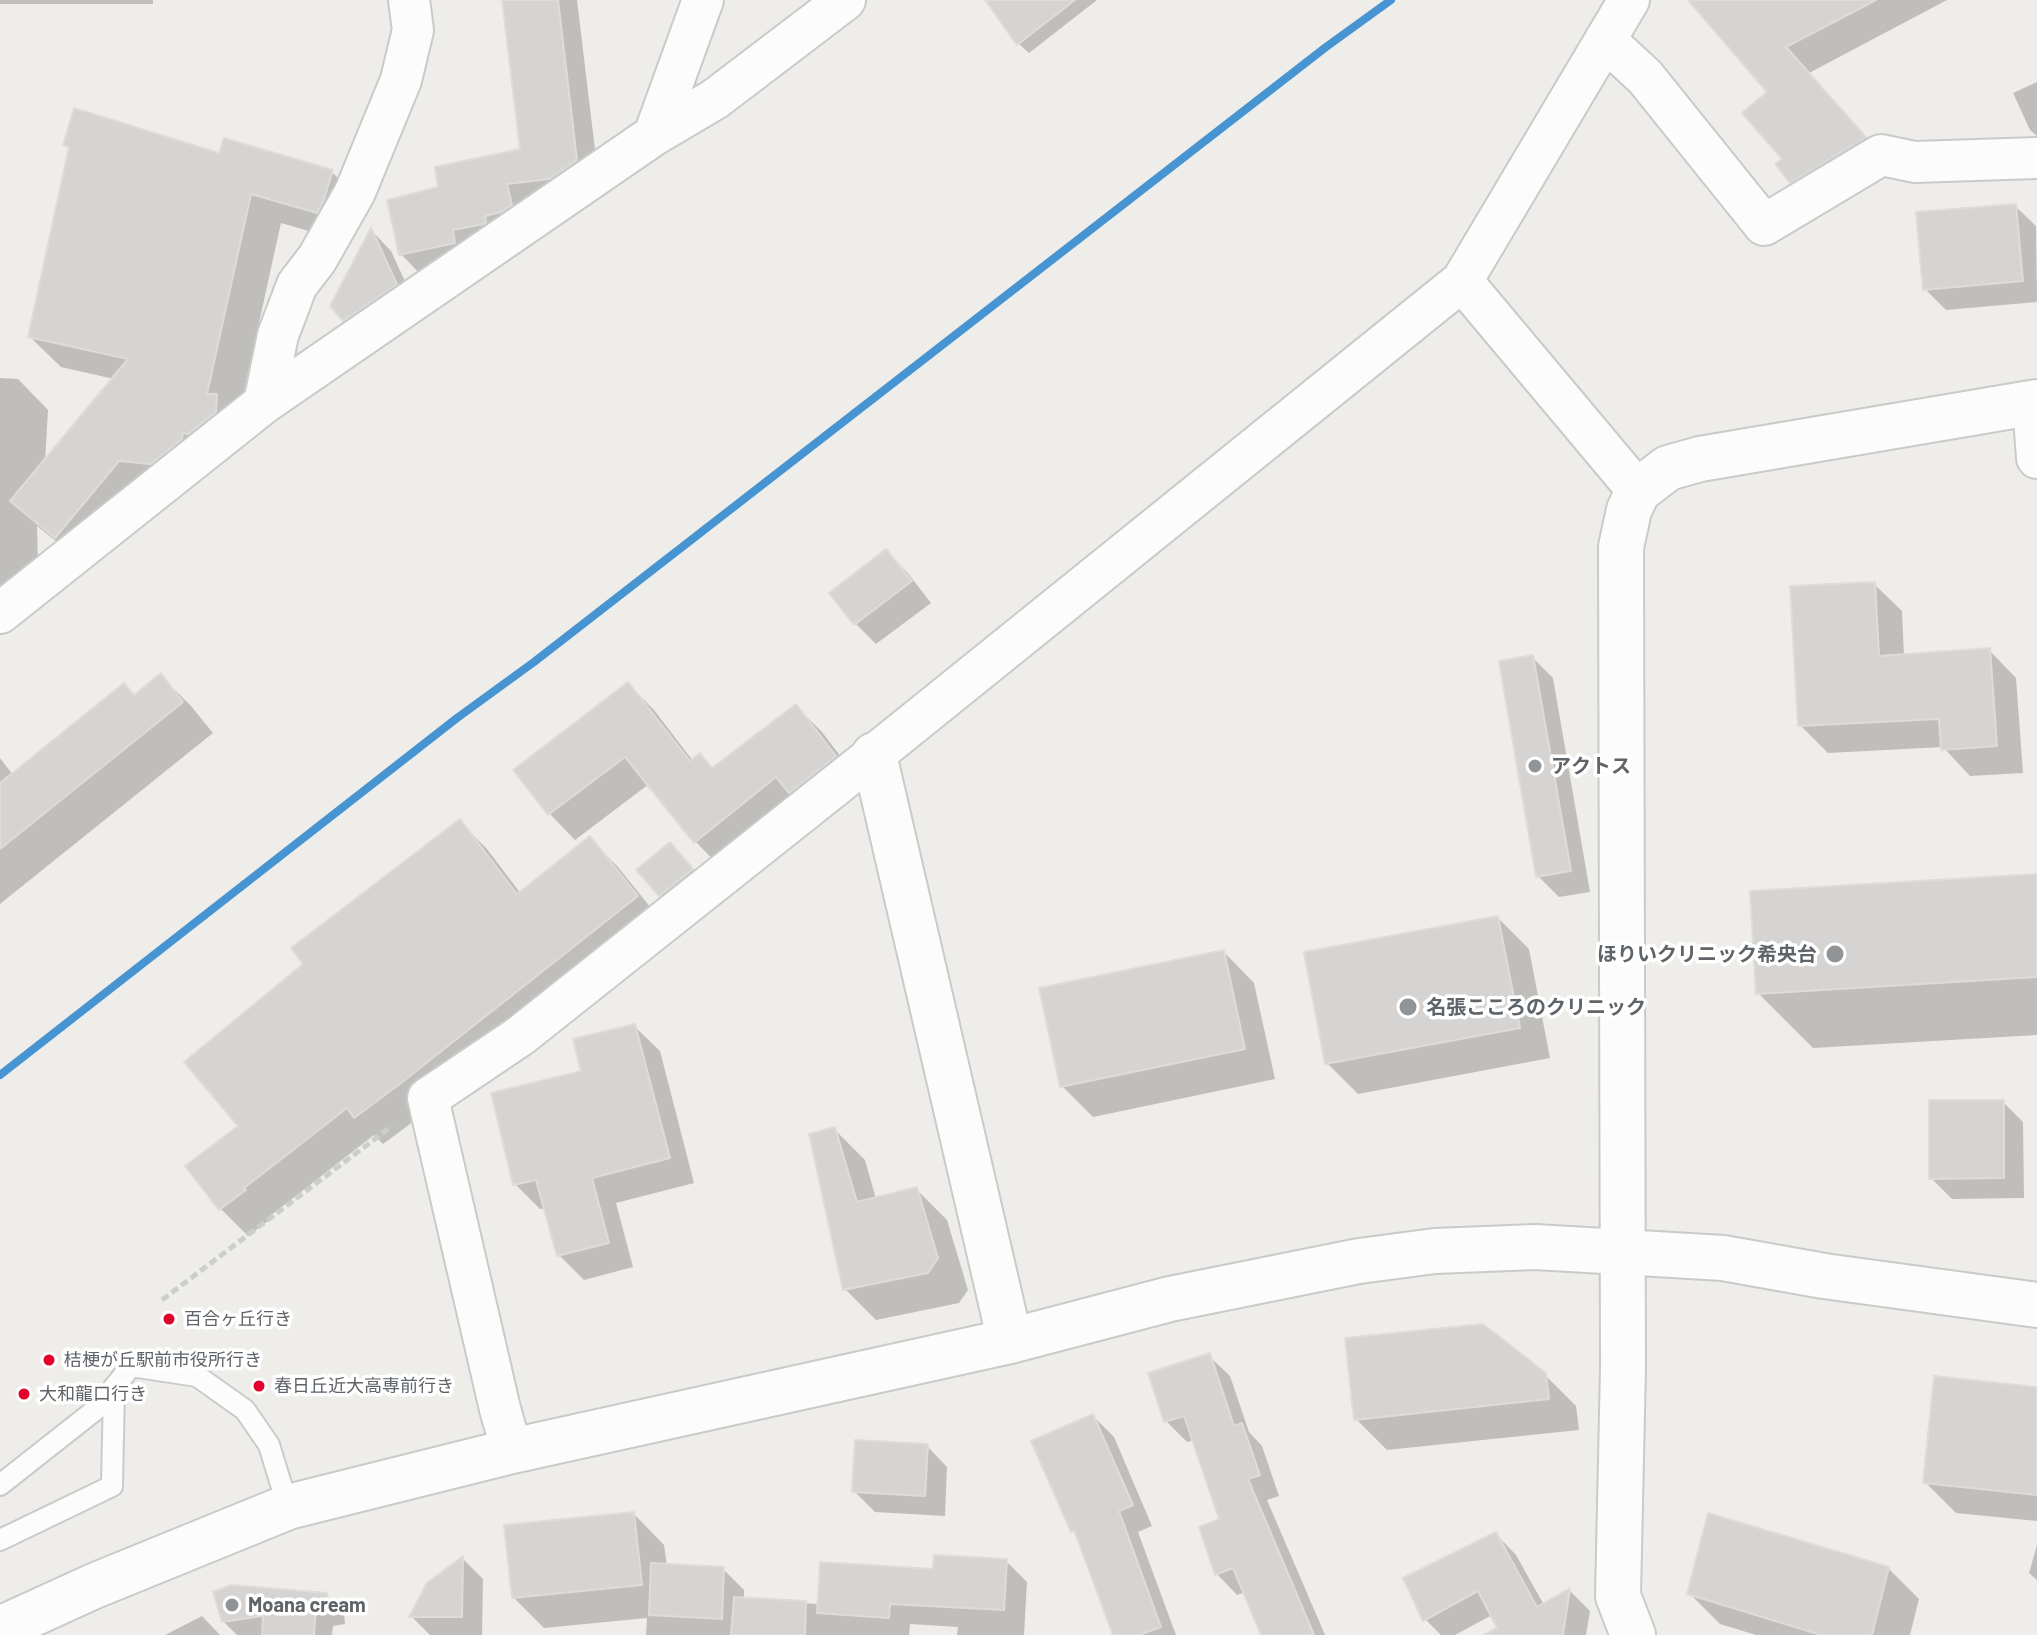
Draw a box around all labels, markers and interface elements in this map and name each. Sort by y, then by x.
place label: アクトス [1551,754,1631,778]
marker: アクトス [1526,757,1544,775]
place label: ほりいクリニック希央台 [1597,942,1817,966]
marker: ほりいクリニック希央台 [1824,943,1846,965]
place label: 名張こころのクリニック [1426,995,1646,1019]
marker: 名張こころのクリニック [1397,996,1419,1018]
place label: 百合ヶ丘行き [184,1308,292,1330]
marker: 百合ヶ丘行き [161,1311,177,1327]
place label: 桔梗が丘駅前市役所行き [64,1349,262,1371]
marker: 桔梗が丘駅前市役所行き [41,1352,57,1368]
place label: 春日丘近大高専前行き [274,1375,454,1397]
marker: 春日丘近大高専前行き [251,1378,267,1394]
place label: 大和龍口行き [39,1383,147,1405]
marker: 大和龍口行き [16,1386,32,1402]
place label: Moana cream [248,1593,366,1617]
marker: Moana cream [223,1596,241,1614]

